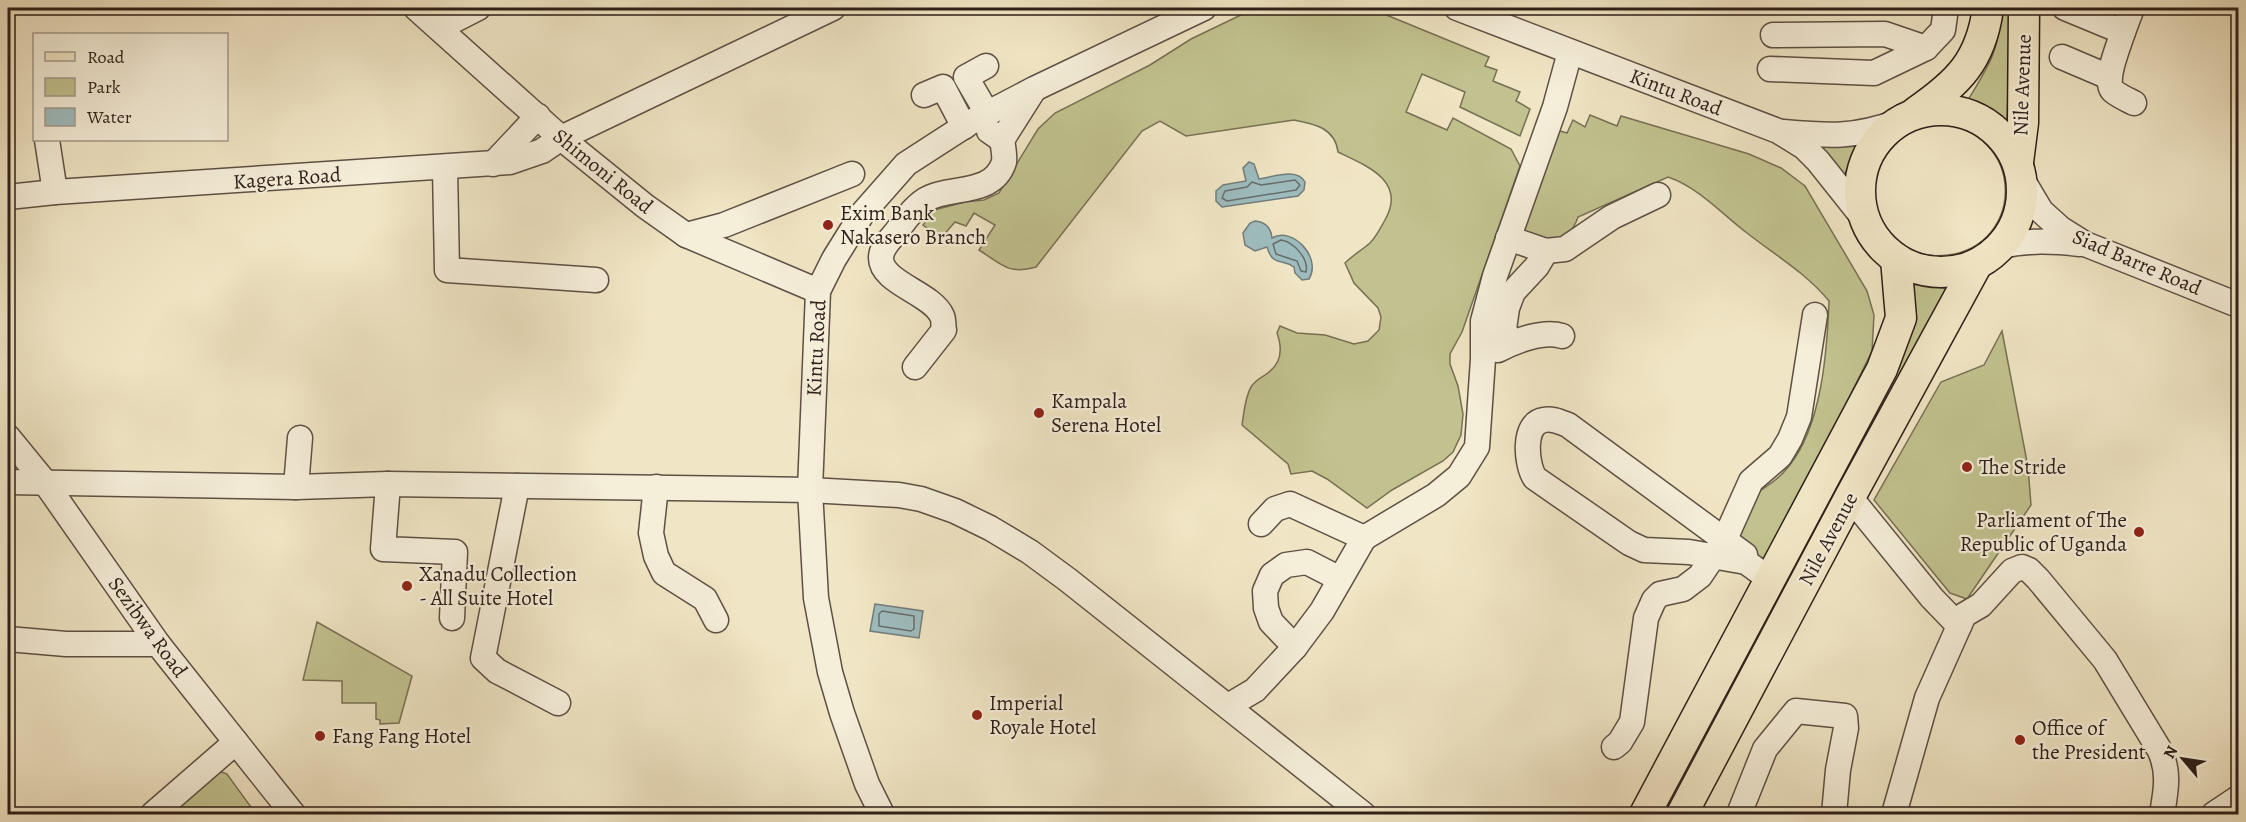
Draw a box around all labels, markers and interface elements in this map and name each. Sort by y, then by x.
legend [33,33,228,141]
street label: Nile Avenue [2006,34,2038,136]
text: Road [87,45,125,69]
street label: Kintu Road [1626,62,1727,123]
text: Park [87,75,121,99]
text: Water [86,105,132,129]
street label: Shimoni Road [547,122,660,221]
street label: Kagera Road [232,160,343,196]
place label: Exim Bank Nakasero Branch [840,199,986,251]
marker: Exim Bank Nakasero Branch [821,218,835,232]
street label: Siad Barre Road [2068,222,2206,302]
street label: Kintu Road [799,298,833,397]
place label: Kampala Serena Hotel [1051,387,1161,439]
marker: Kampala Serena Hotel [1032,406,1046,420]
place label: The Stride [1979,453,2066,481]
marker: The Stride [1960,460,1974,474]
street label: Nile Avenue [1792,487,1864,591]
place label: Parliament of The Republic of Uganda [1960,506,2127,558]
marker: Parliament of The Republic of Uganda [2132,525,2146,539]
place label: Xanadu Collection - All Suite Hotel [419,560,577,612]
street label: Sezibwa Road [102,571,194,684]
marker: Xanadu Collection - All Suite Hotel [400,579,414,593]
place label: Imperial Royale Hotel [989,689,1096,741]
marker: Imperial Royale Hotel [970,708,984,722]
place label: Office of the President [2032,714,2146,766]
place label: Fang Fang Hotel [332,722,471,750]
marker: Fang Fang Hotel [313,729,327,743]
north arrow [2153,729,2213,789]
marker: Office of the President [2013,733,2027,747]
text: N [2158,741,2183,763]

